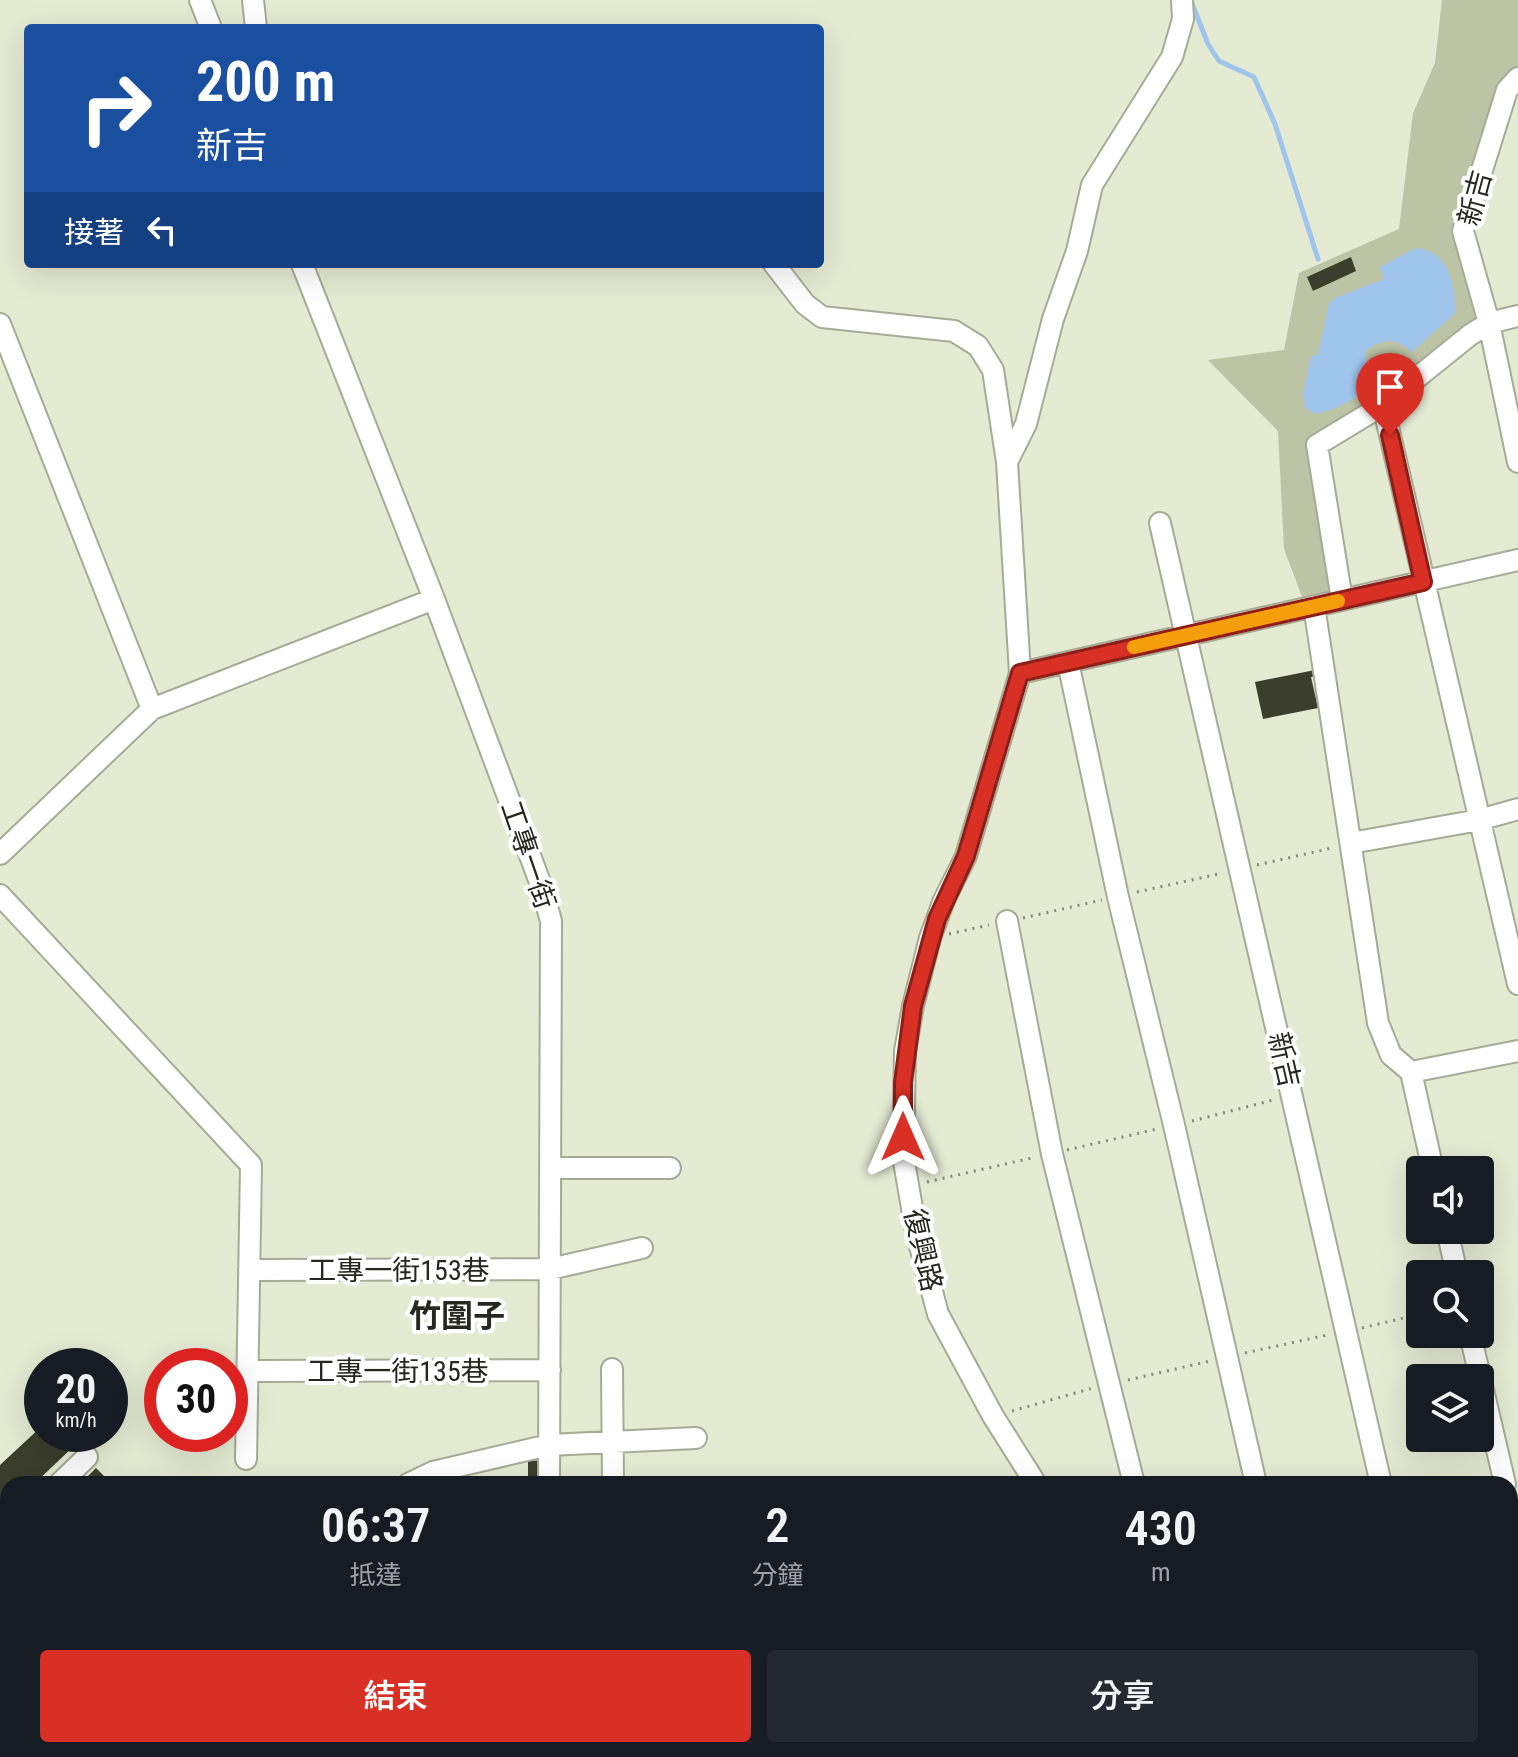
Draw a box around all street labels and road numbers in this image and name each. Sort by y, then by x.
street label: 新吉 [1452,167,1498,229]
street label: 工專一街 [494,797,562,913]
street label: 新吉 [1262,1029,1306,1091]
street label: 復興路 [897,1205,949,1295]
street label: 工專一街153巷 [308,1254,490,1287]
street label: 工專一街135巷 [307,1355,489,1388]

